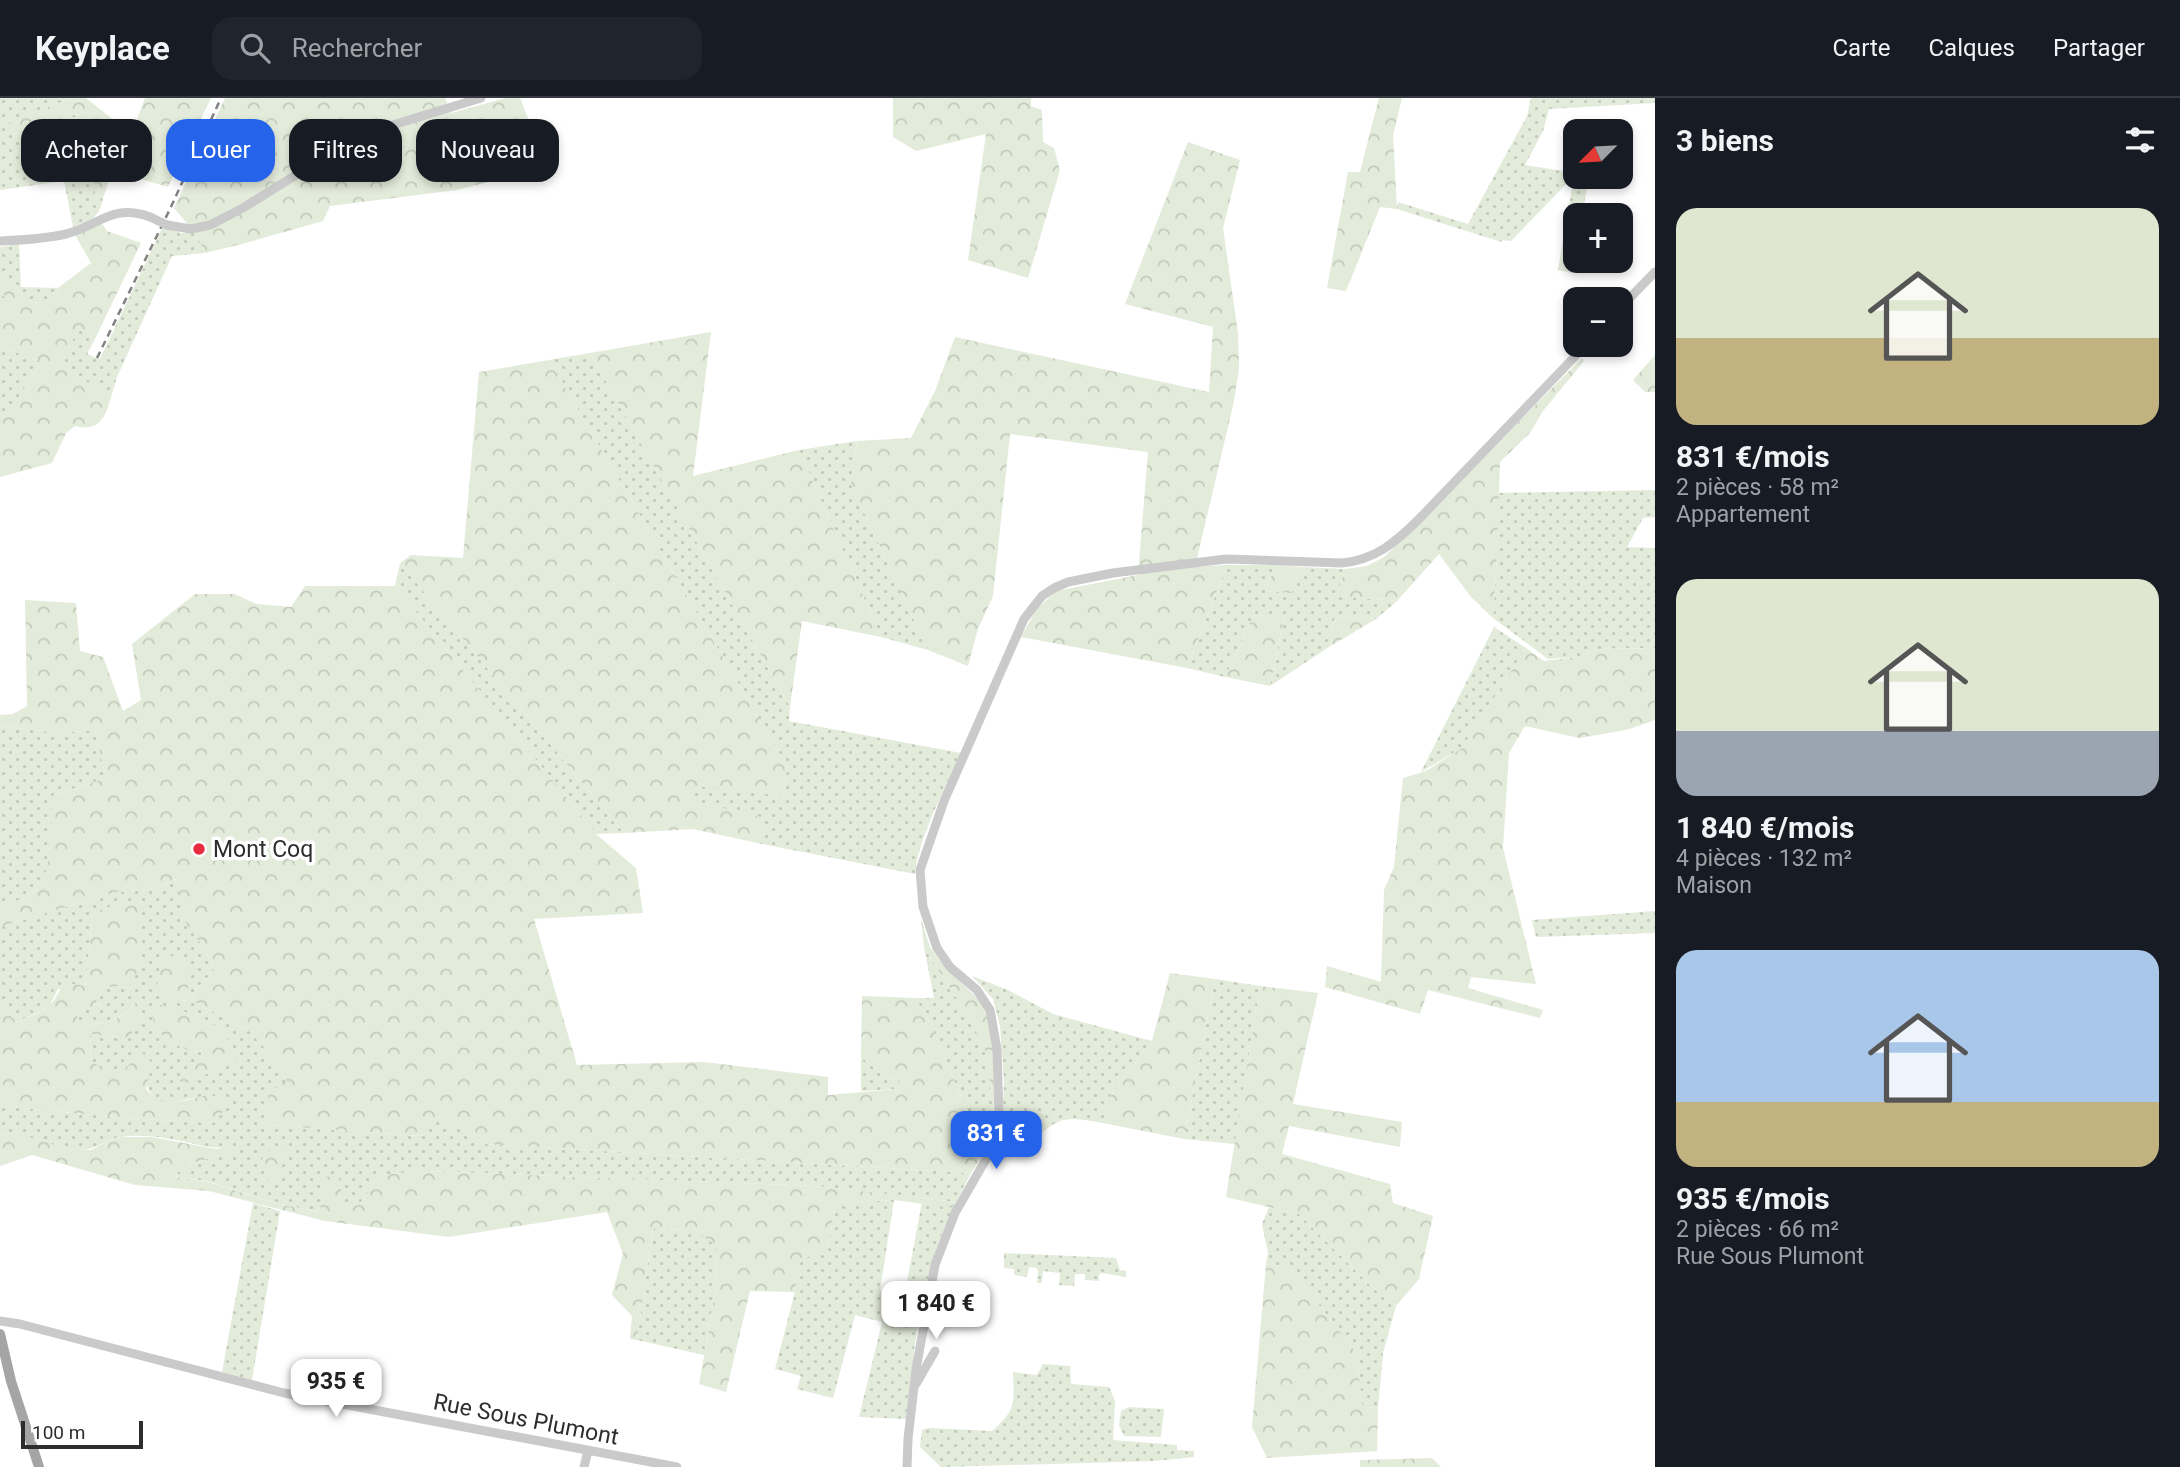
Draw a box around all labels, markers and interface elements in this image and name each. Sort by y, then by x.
search box [212,17,702,80]
text: Keyplace [35,29,170,68]
icon: search [236,29,274,67]
text: Rechercher [292,33,422,63]
text: Carte [1832,34,1890,62]
text: Calques [1928,34,2015,62]
text: Partager [2053,34,2145,62]
chip: Acheter [21,119,152,182]
chip: Louer [166,119,275,182]
chip: Filtres [289,119,402,182]
chip: Nouveau [416,119,559,182]
north arrow [1563,119,1633,189]
map controls [1563,119,1633,357]
icon: filters [2121,121,2159,159]
text: 3 biens [1676,123,1774,158]
button: + [1563,203,1633,273]
icon: home [1855,253,1981,379]
button: − [1563,287,1633,357]
text: 831 €/mois [1676,439,1830,474]
text: 2 pièces · 58 m² [1676,474,1839,501]
text: Appartement [1676,501,1810,528]
icon: home [1855,624,1981,750]
text: 1 840 €/mois [1676,810,1854,845]
place label: Mont Coq [213,836,313,863]
marker: Mont Coq [191,841,207,857]
text: 4 pièces · 132 m² [1676,845,1852,872]
text: Maison [1676,872,1752,899]
icon: home [1855,995,1981,1121]
pin: 831 € [947,1112,1045,1171]
text: 831 € [967,1120,1025,1147]
text: 935 €/mois [1676,1181,1830,1216]
text: 2 pièces · 66 m² [1676,1216,1839,1243]
text: Rue Sous Plumont [1676,1243,1864,1270]
pin: 1 840 € [871,1282,1001,1341]
text: 1 840 € [897,1290,975,1317]
pin: 935 € [287,1360,385,1419]
text: 935 € [307,1368,365,1395]
street label: Rue Sous Plumont [431,1388,621,1451]
scale bar [21,1418,144,1450]
text: 100 m [32,1421,85,1444]

